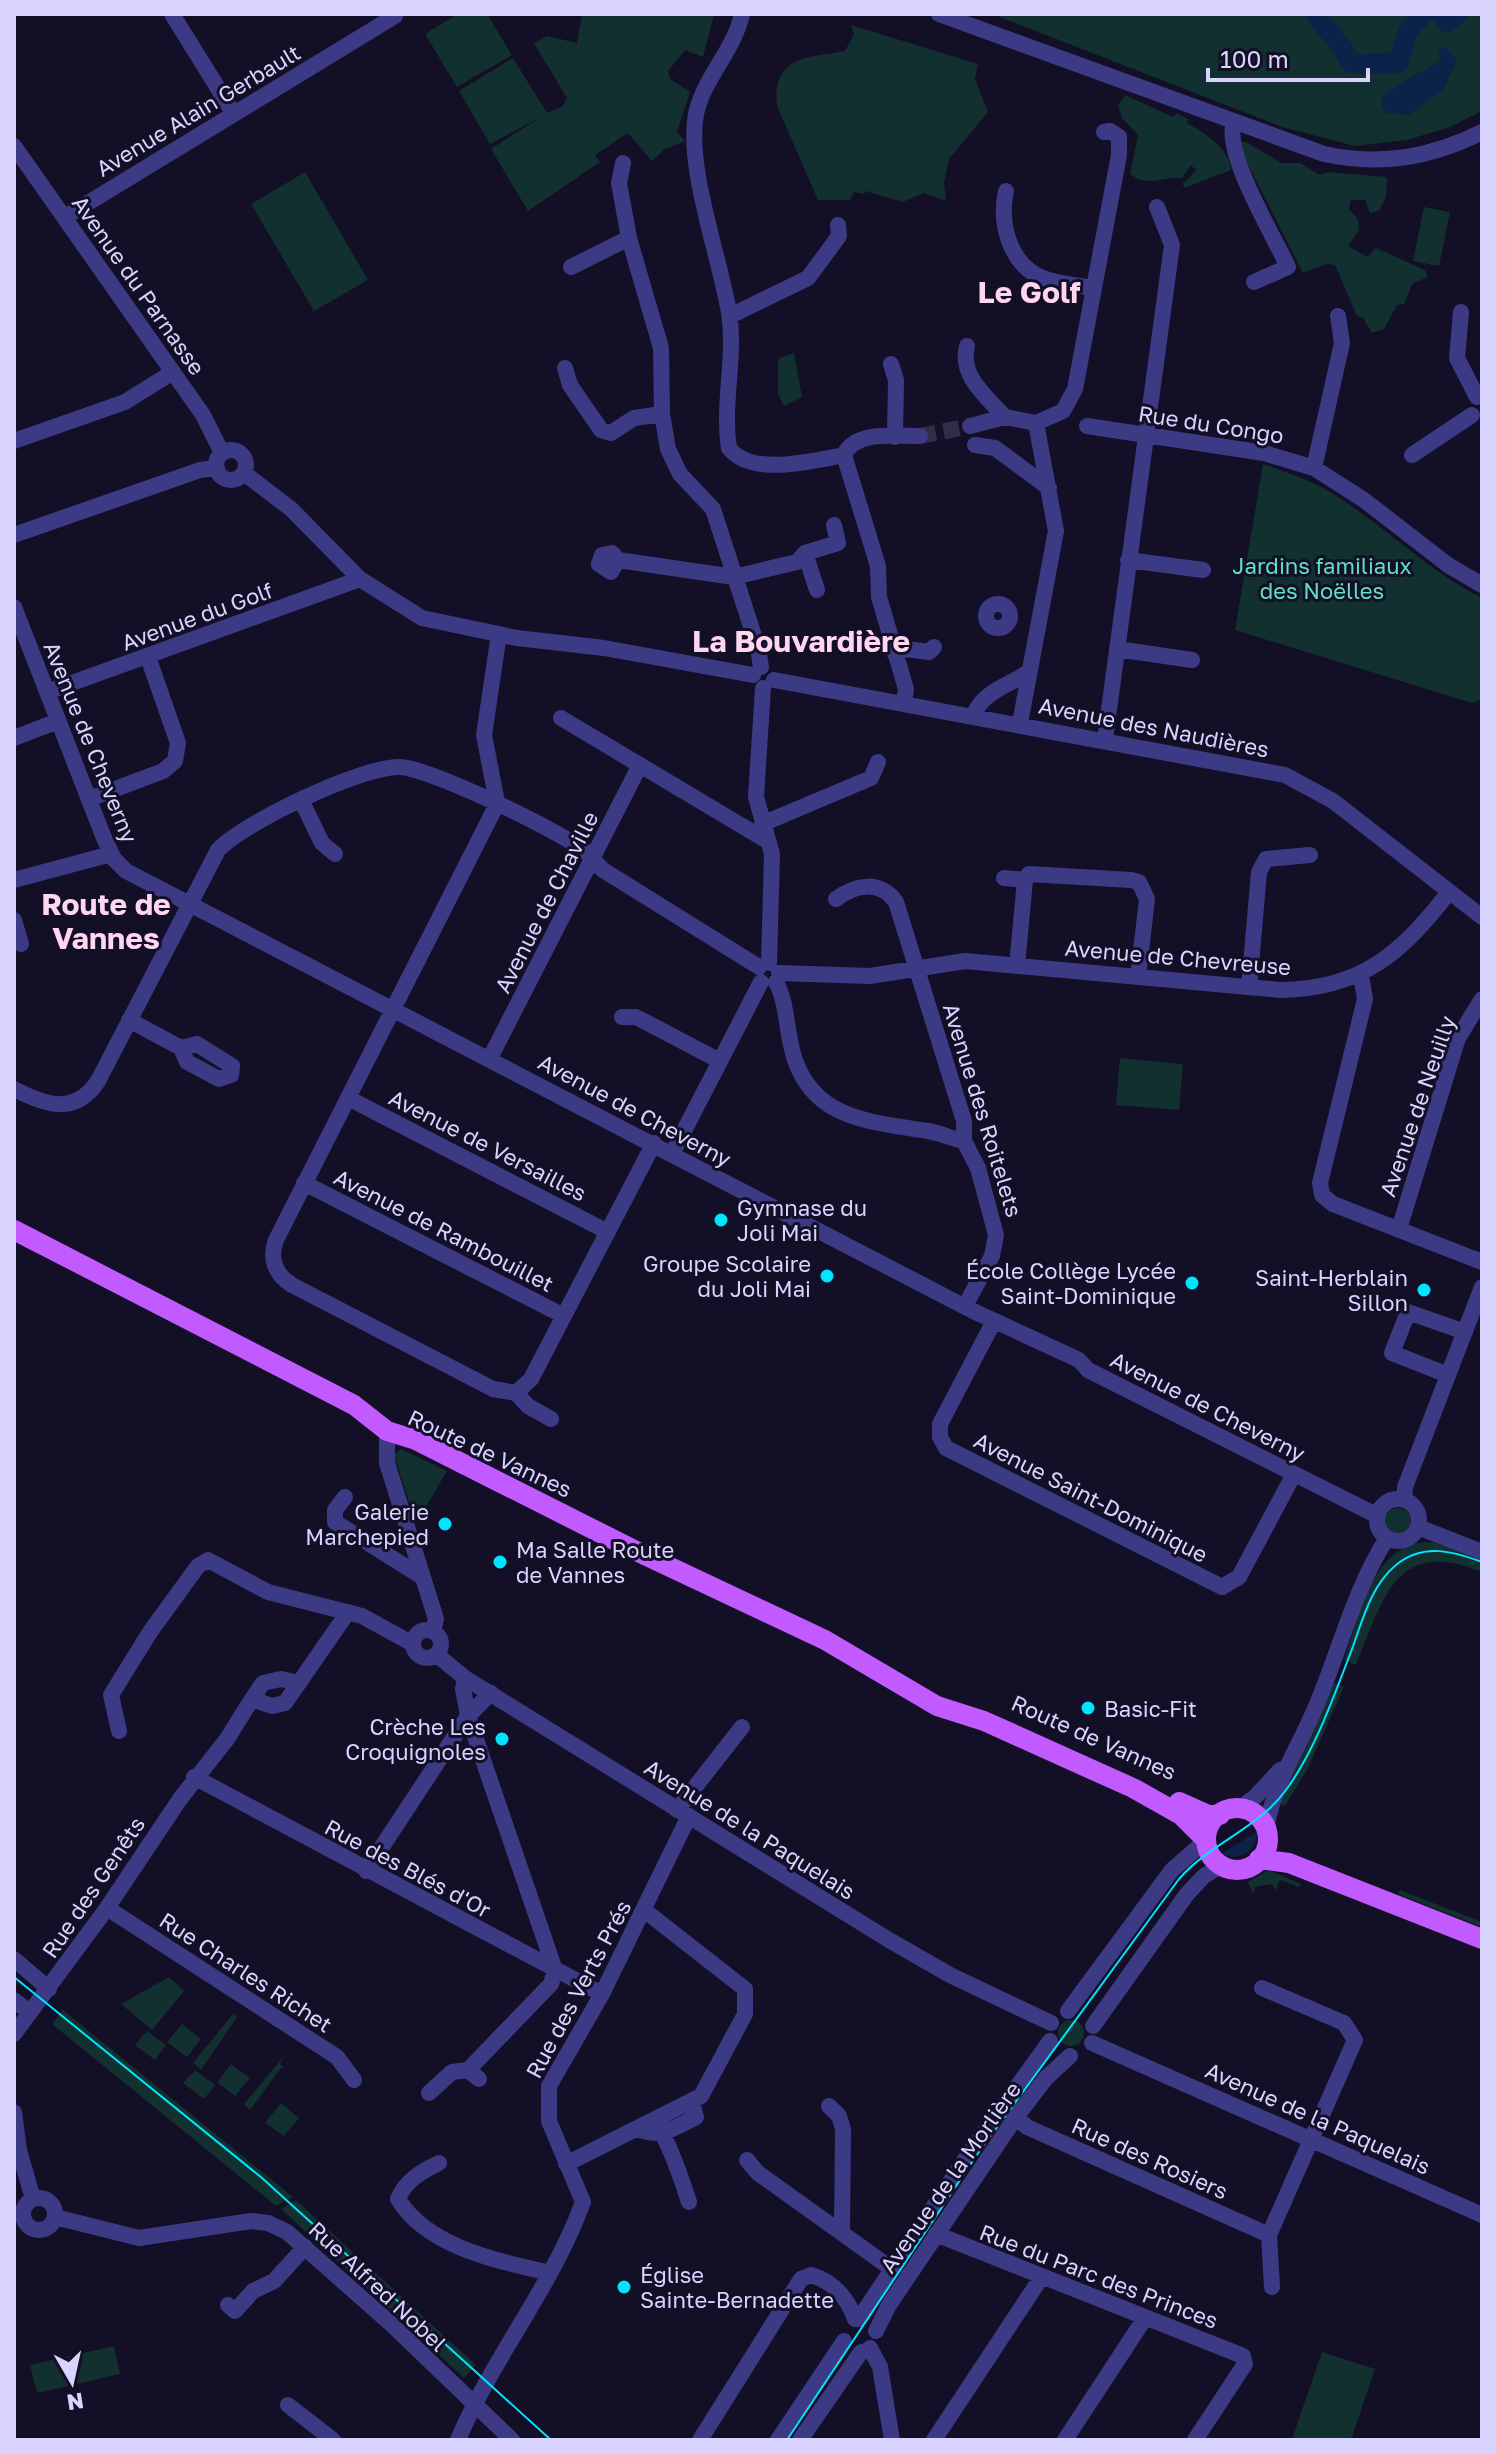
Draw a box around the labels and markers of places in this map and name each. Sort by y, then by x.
place label: Gymnase du Joli Mai [737,1194,867,1246]
marker: Gymnase du Joli Mai [712,1211,730,1229]
place label: Groupe Scolaire du Joli Mai [643,1250,811,1302]
place label: École Collège Lycée Saint-Dominique [966,1257,1176,1309]
place label: Saint-Herblain Sillon [1255,1264,1408,1316]
marker: Groupe Scolaire du Joli Mai [818,1267,836,1285]
marker: École Collège Lycée Saint-Dominique [1183,1274,1201,1292]
marker: Saint-Herblain Sillon [1415,1281,1433,1299]
place label: Galerie Marchepied [305,1498,429,1550]
marker: Galerie Marchepied [436,1515,454,1533]
place label: Ma Salle Route de Vannes [516,1536,674,1588]
marker: Ma Salle Route de Vannes [491,1553,509,1571]
place label: Basic-Fit [1104,1695,1197,1722]
marker: Basic-Fit [1079,1699,1097,1717]
place label: Crèche Les Croquignoles [345,1713,486,1765]
marker: Crèche Les Croquignoles [493,1730,511,1748]
place label: Église Sainte-Bernadette [640,2261,834,2313]
marker: Église Sainte-Bernadette [615,2278,633,2296]

